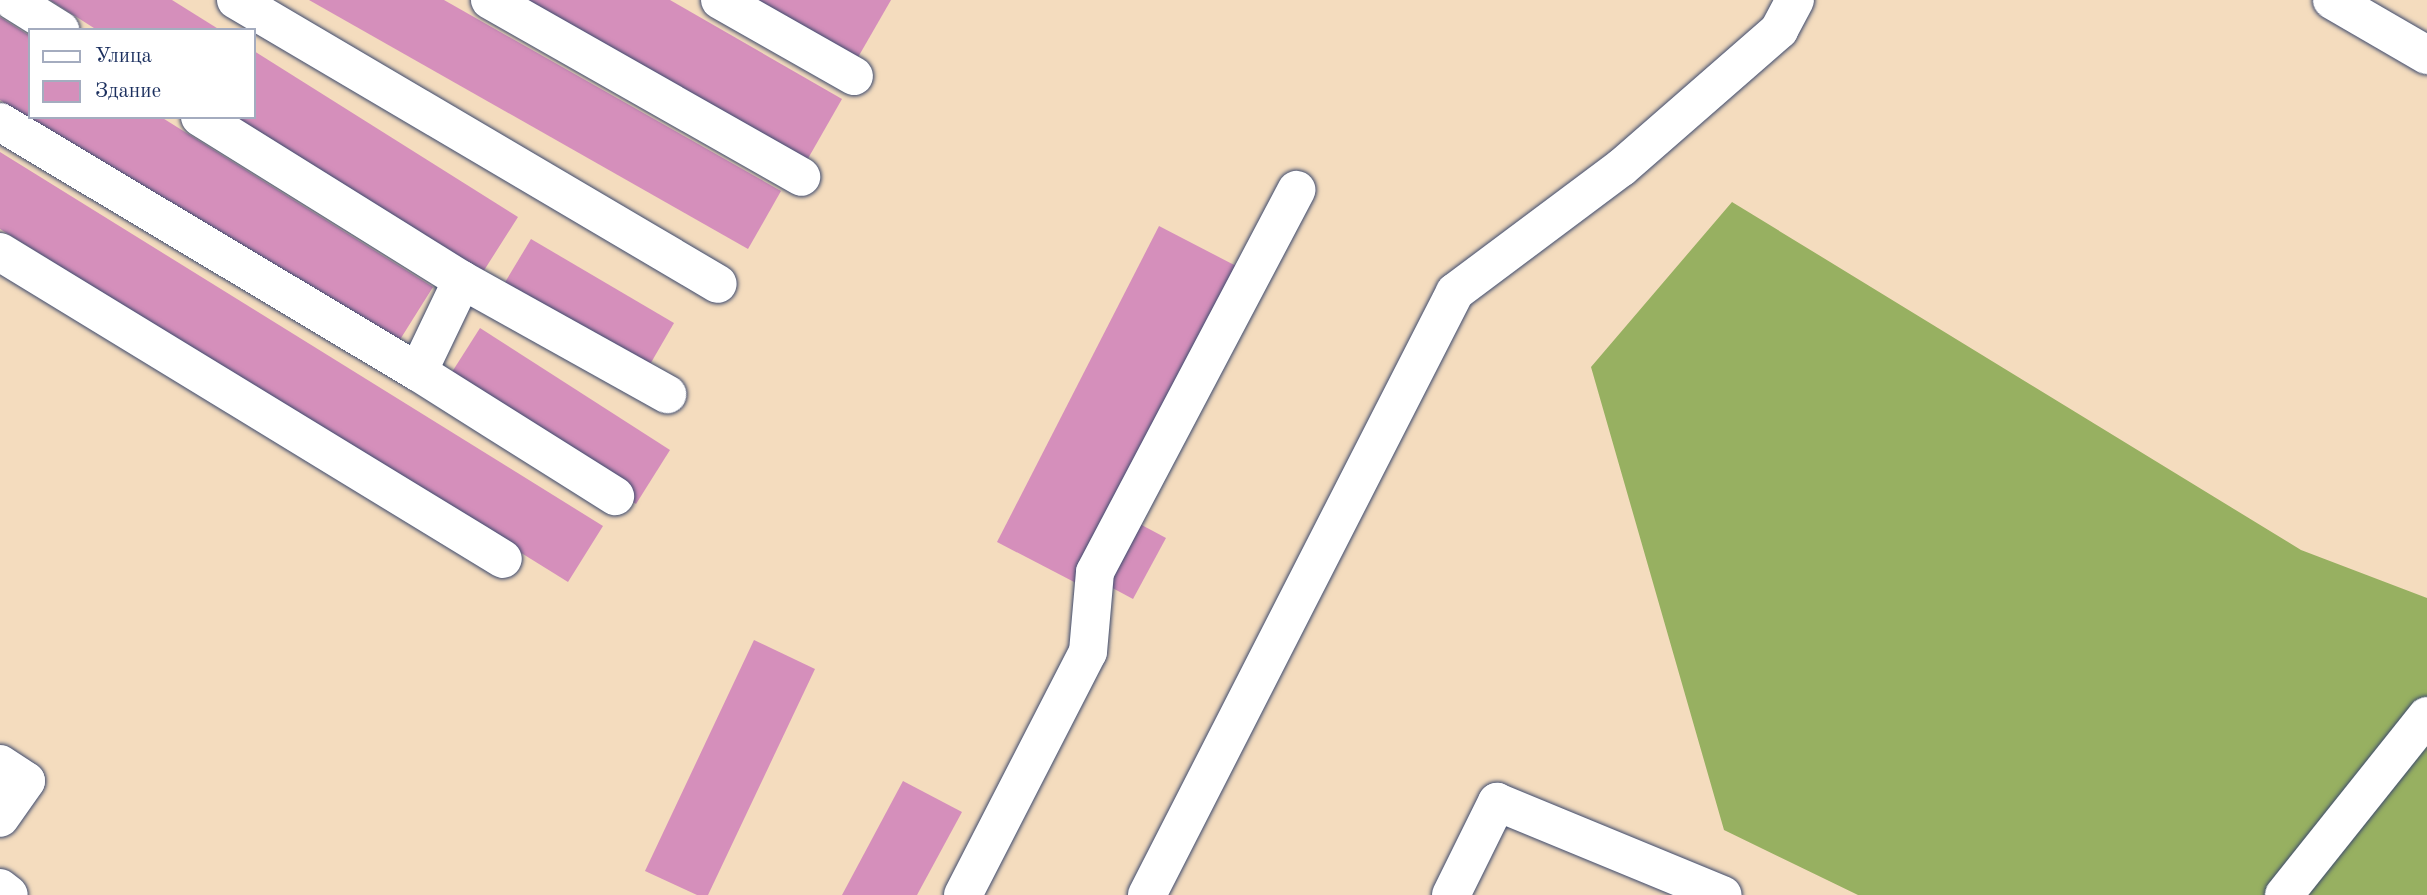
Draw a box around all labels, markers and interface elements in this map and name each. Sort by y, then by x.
legend [28,28,256,119]
text: Улица [95,46,152,67]
text: Здание [95,81,161,102]

